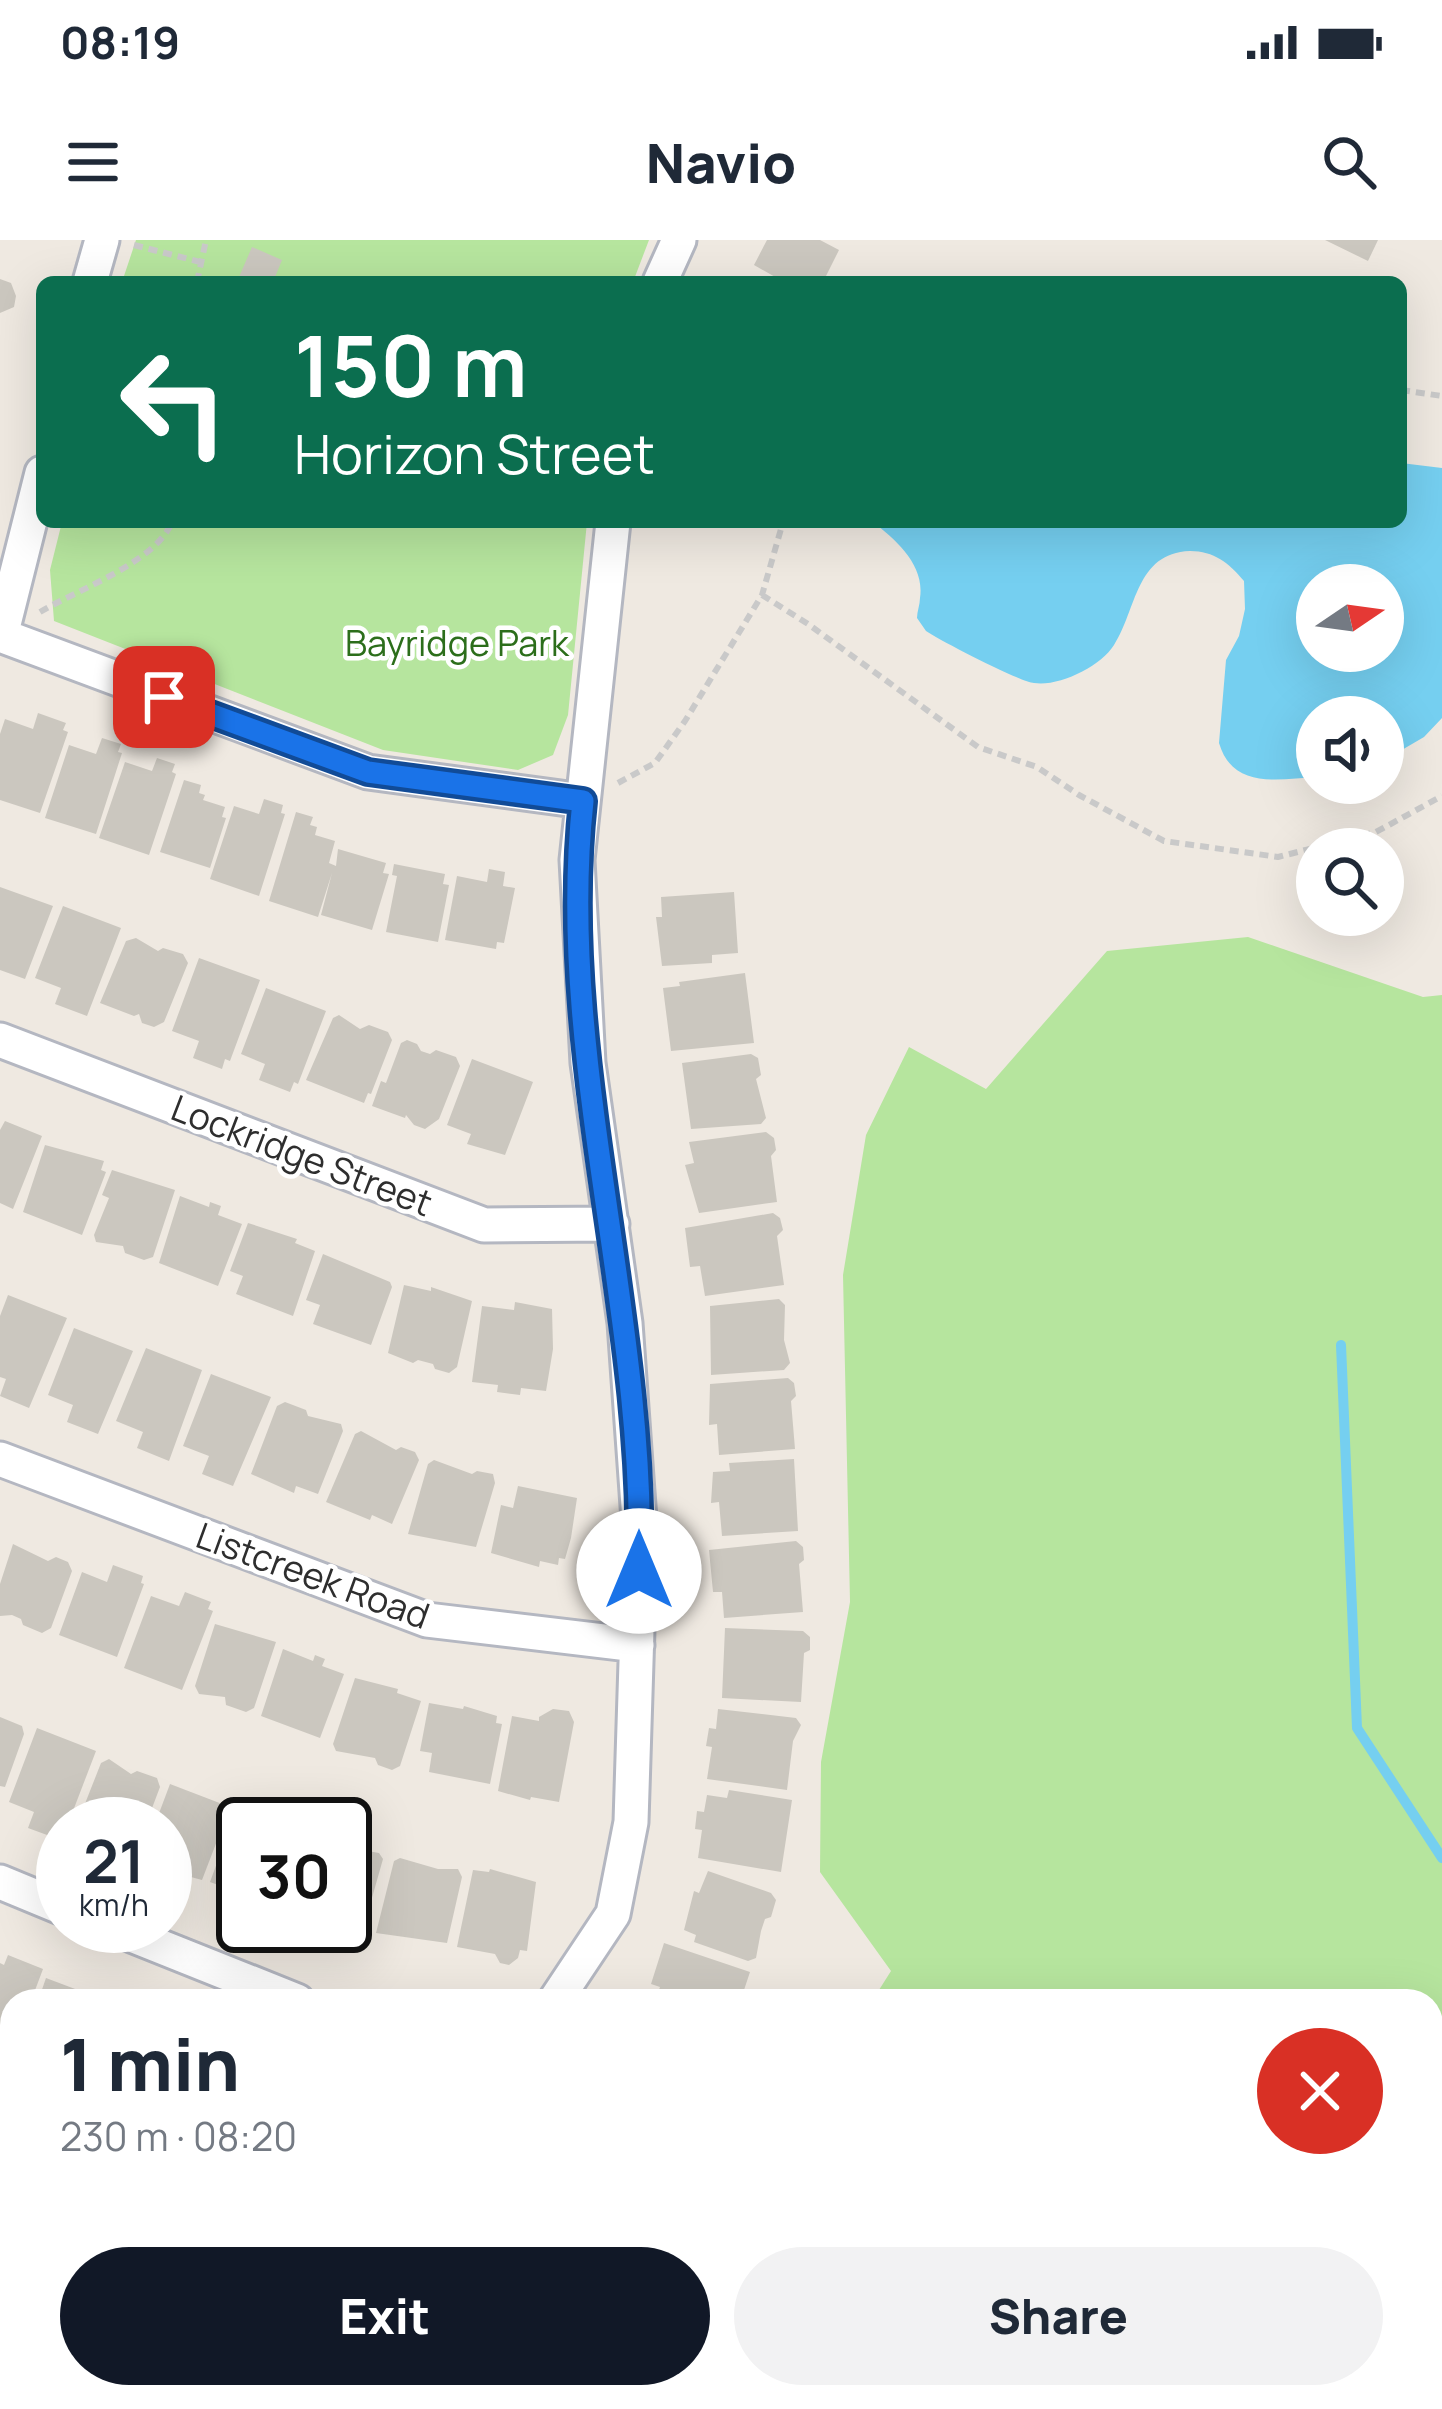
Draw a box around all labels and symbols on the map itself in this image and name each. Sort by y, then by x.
north arrow [1296,564,1404,672]
park label: Bayridge Park [345,618,570,667]
pin [113,646,215,748]
street label: Lockridge Street [165,1083,439,1227]
position arrow [576,1508,702,1634]
street label: Listcreek Road [190,1510,436,1640]
speed limit sign: 30 [216,1797,372,1953]

